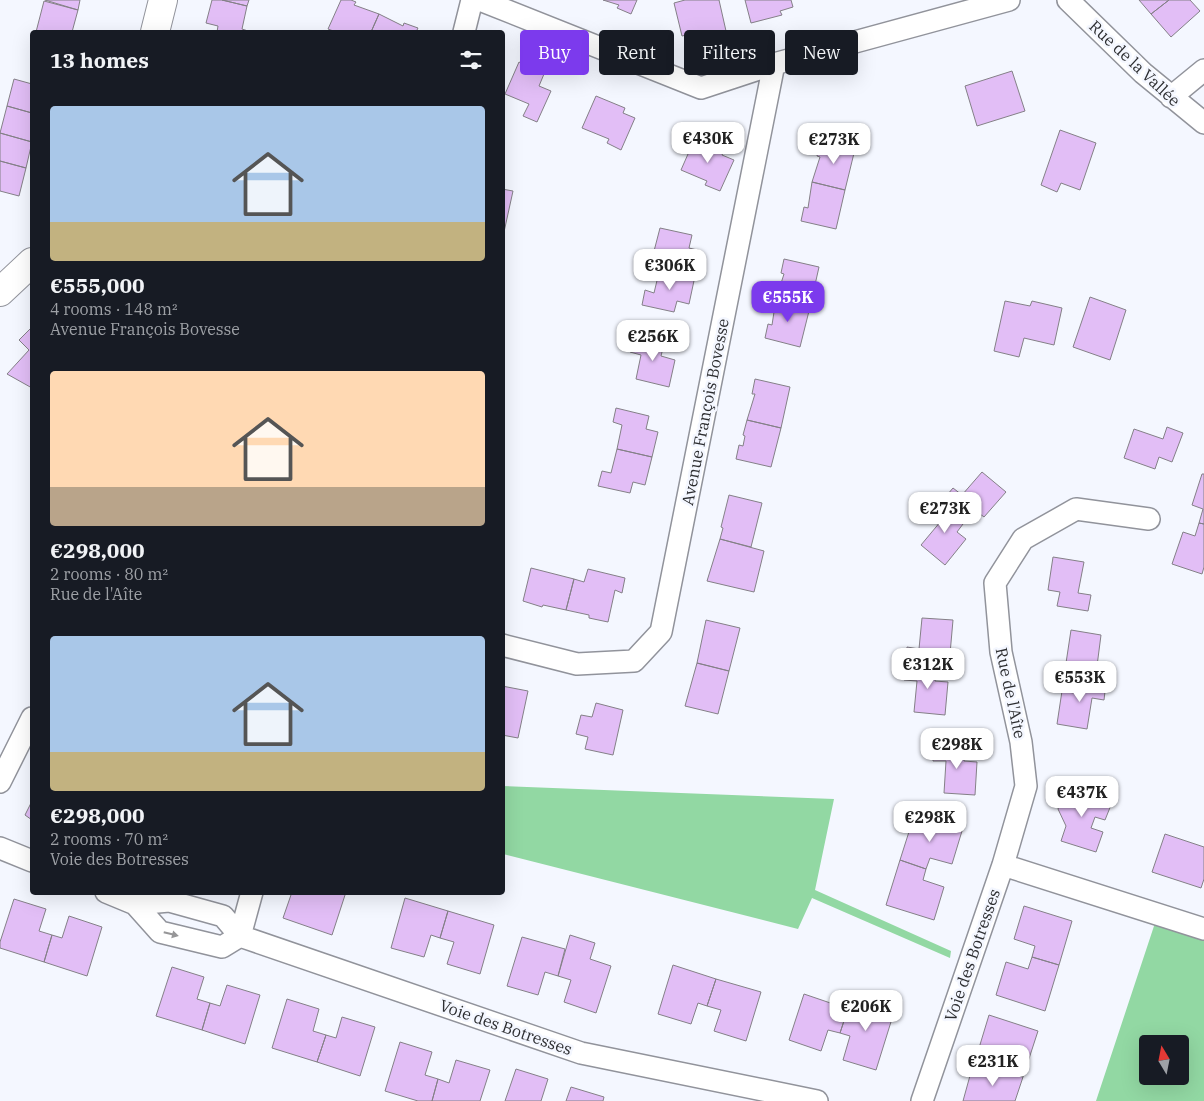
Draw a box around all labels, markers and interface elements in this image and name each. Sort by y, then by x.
street label: Rue de la Vallée [1085,16,1185,110]
chip: Buy [520,30,589,75]
chip: Rent [599,30,674,75]
chip: Filters [684,30,775,75]
chip: New [785,30,858,75]
text: 13 homes [50,46,149,74]
icon: filters [457,46,485,74]
pin: €430K [673,121,743,164]
pin: €273K [799,122,869,165]
text: €430K [682,128,734,148]
text: €273K [808,129,860,149]
icon: home [223,139,313,229]
pin: €306K [635,248,705,291]
text: €306K [644,255,696,275]
text: €555,000 [50,271,145,299]
pin: €555K [753,280,823,323]
text: €555K [762,287,814,307]
text: 4 rooms · 148 m² [50,299,178,319]
street label: Avenue François Bovesse [677,317,733,507]
text: Avenue François Bovesse [50,319,240,339]
pin: €256K [618,320,688,362]
text: €256K [627,326,679,346]
icon: home [223,404,313,494]
pin: €273K [910,492,980,534]
text: €273K [919,498,971,518]
text: €298,000 [50,536,145,564]
text: 2 rooms · 80 m² [50,564,168,584]
text: Rue de l'Aîte [50,584,142,604]
street label: Rue de l'Aîte [992,646,1030,740]
pin: €312K [893,648,963,690]
text: €312K [902,654,954,674]
pin: €553K [1045,660,1115,703]
text: €553K [1054,667,1106,687]
icon: home [223,669,313,759]
pin: €298K [922,728,992,770]
text: €298K [931,734,983,754]
pin: €437K [1047,776,1117,818]
text: €437K [1056,782,1108,802]
pin: €298K [895,800,965,843]
text: €298,000 [50,801,145,829]
text: €298K [904,807,956,827]
text: 2 rooms · 70 m² [50,829,168,849]
text: Voie des Botresses [50,849,189,869]
street label: Voie des Botresses [940,886,1004,1024]
one-way arrow [164,931,179,939]
pin: €206K [831,990,901,1032]
street label: Voie des Botresses [437,995,575,1059]
text: €206K [840,996,892,1016]
north arrow [1139,1035,1189,1085]
map controls [1139,1035,1189,1085]
pin: €231K [958,1044,1028,1087]
text: €231K [967,1051,1019,1071]

